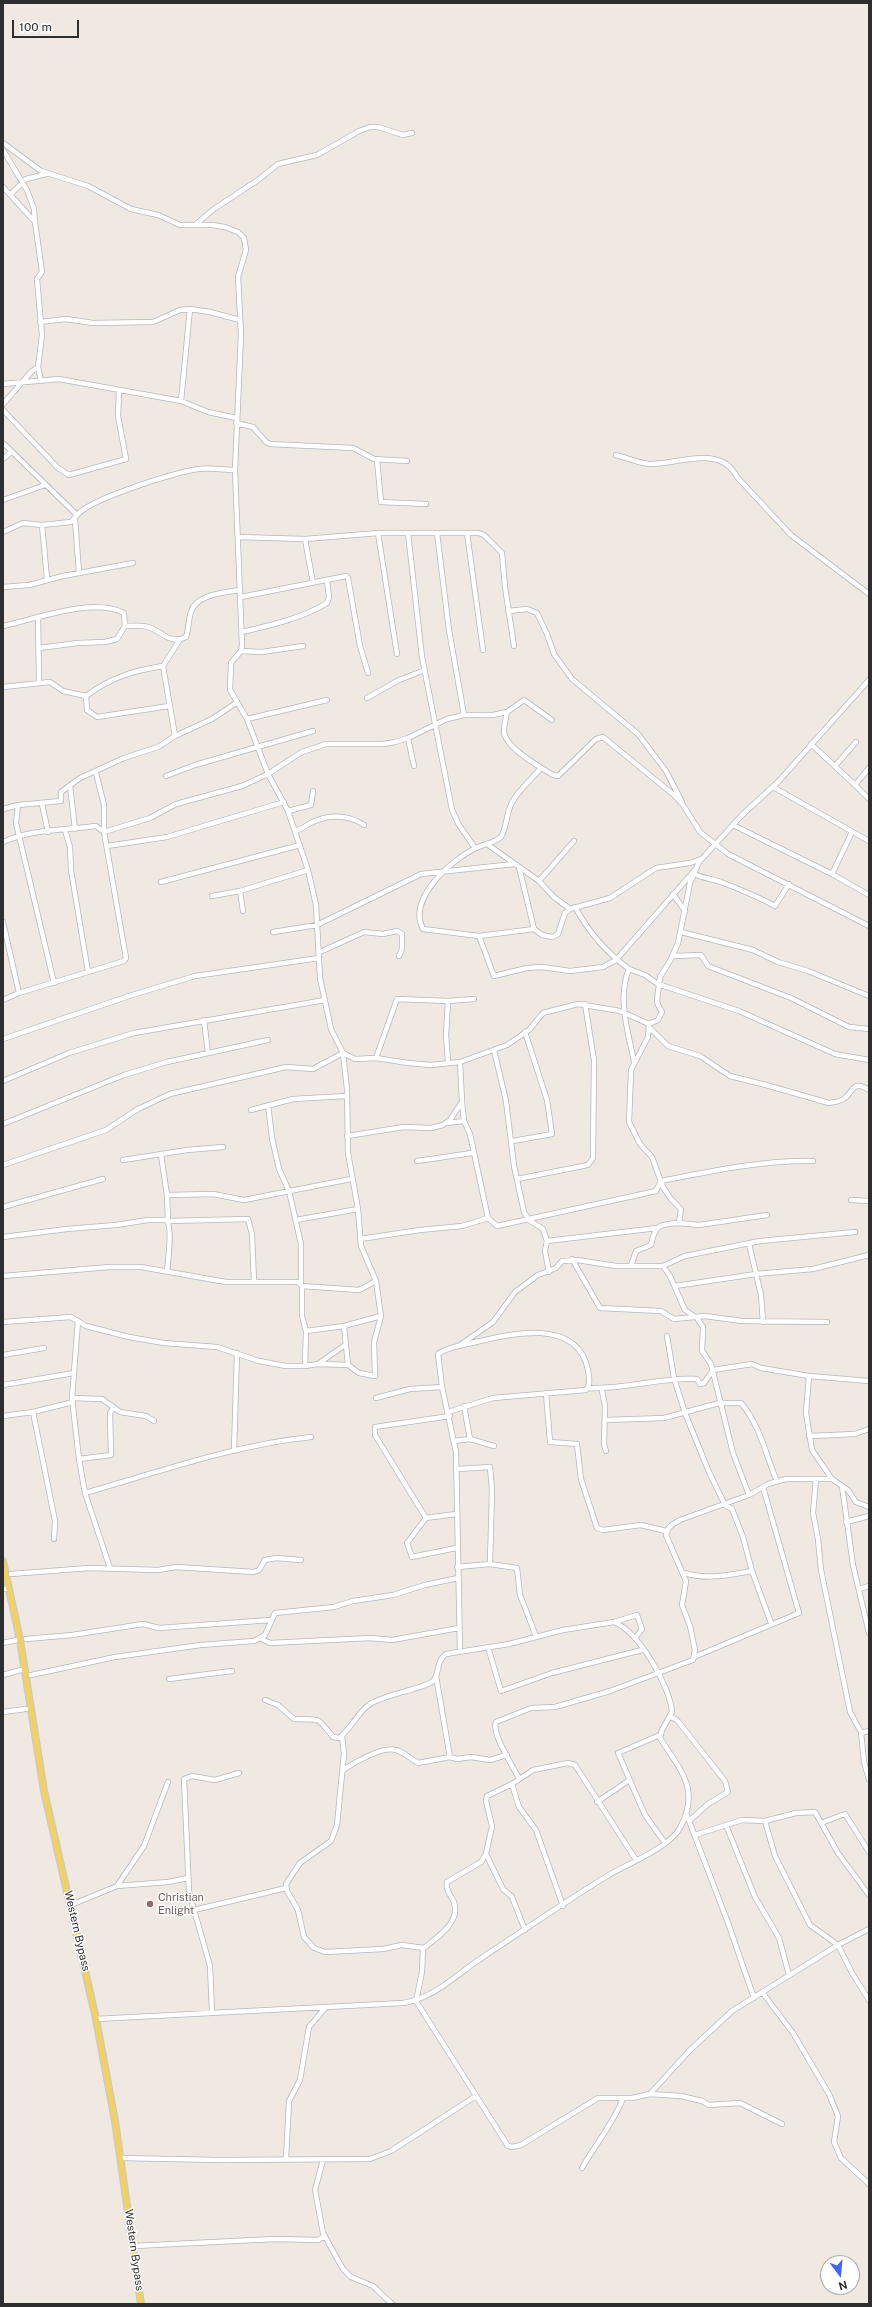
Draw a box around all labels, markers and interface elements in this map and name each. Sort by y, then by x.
scale bar [14,12,81,38]
text: 100 m [19,20,52,34]
street label: Western Bypass [61,1889,93,1973]
place label: Christian Enlight [158,1891,204,1917]
marker: Christian Enlight [145,1899,155,1909]
street label: Western Bypass [122,2208,146,2292]
north arrow [820,2255,860,2295]
text: N [837,2279,849,2293]

